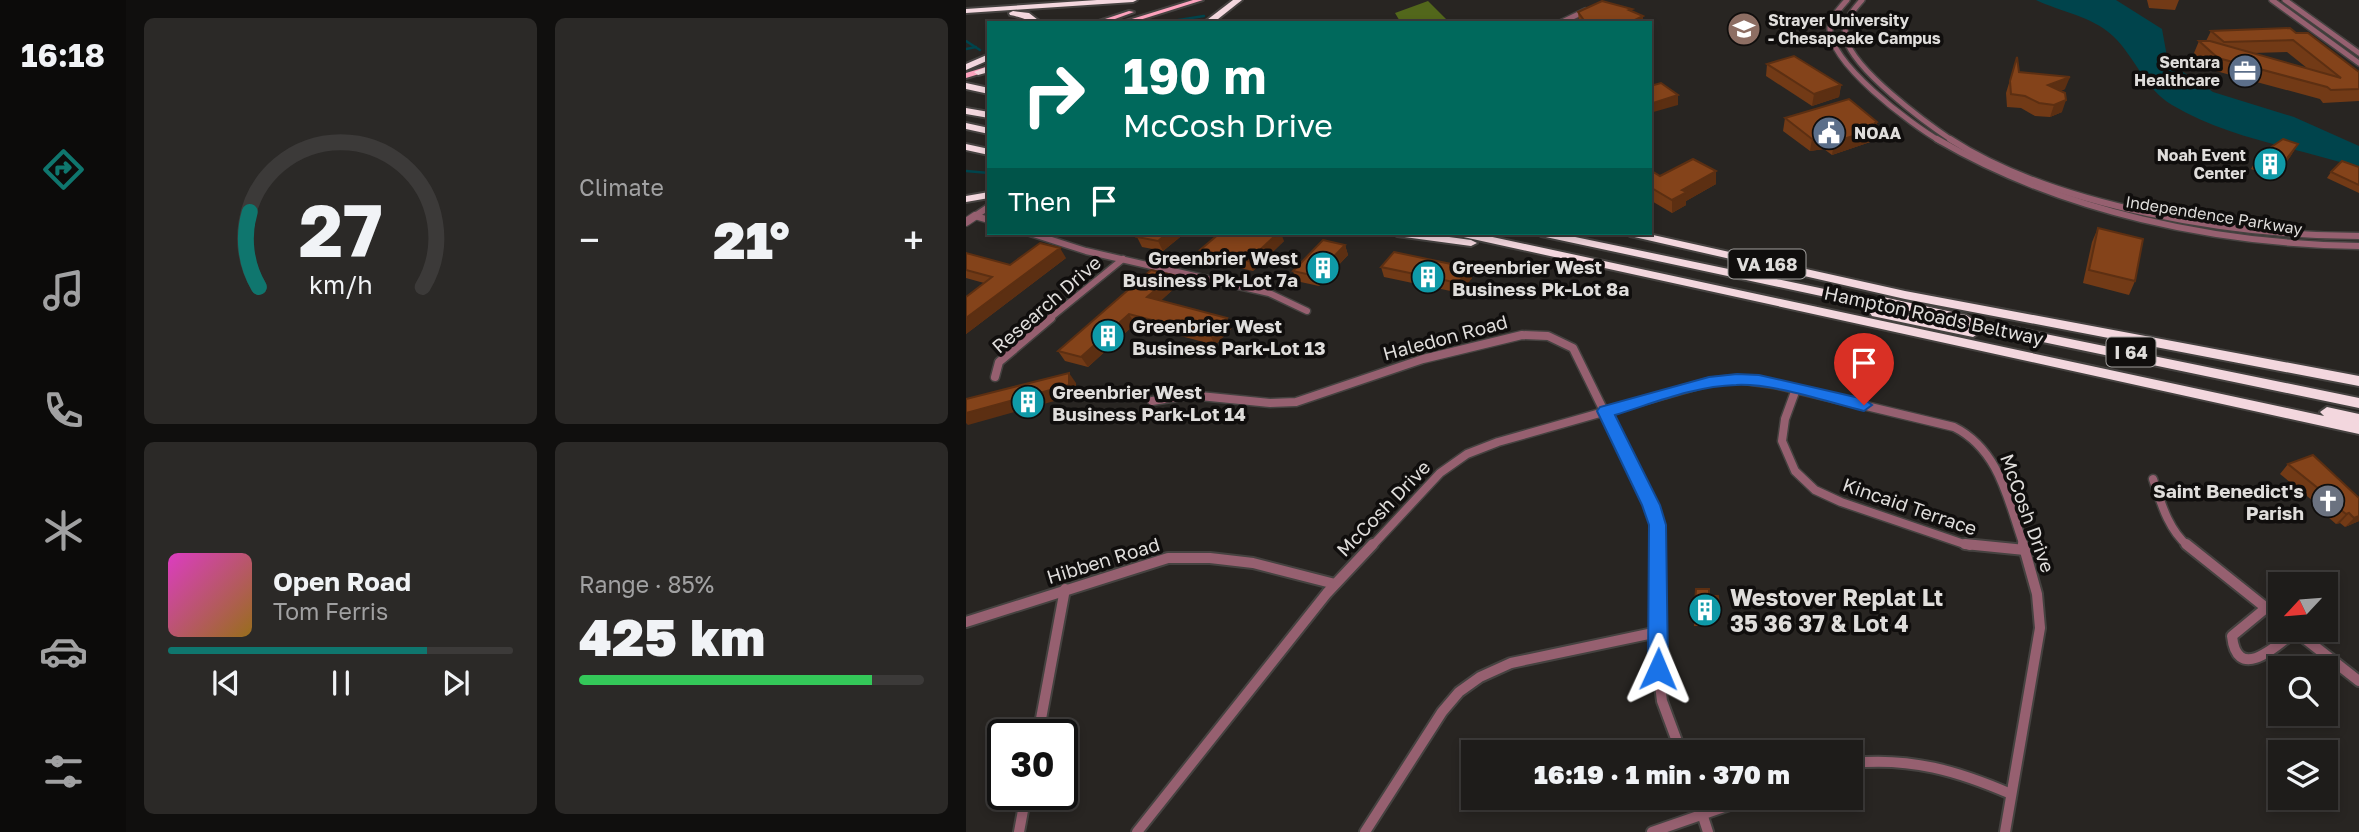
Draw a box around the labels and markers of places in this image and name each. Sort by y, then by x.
school or university icon: Strayer University - Chesapeake Campus [1725,10,1763,48]
place label: Strayer University - Chesapeake Campus [1768,10,1941,48]
place label: Sentara Healthcare [2134,52,2220,90]
office icon: Sentara Healthcare [2226,52,2264,90]
public building icon: NOAA [1810,114,1848,152]
place label: NOAA [1854,123,1902,143]
place label: Noah Event Center [2157,145,2246,183]
building icon: Noah Event Center [2251,145,2289,183]
place label: Greenbrier West Business Pk-Lot 7a [1123,246,1298,291]
building icon: Greenbrier West Business Pk-Lot 7a [1304,249,1342,287]
place label: Greenbrier West Business Pk-Lot 8a [1452,255,1629,300]
building icon: Greenbrier West Business Pk-Lot 8a [1409,258,1447,296]
place label: Greenbrier West Business Park-Lot 13 [1132,314,1326,359]
building icon: Greenbrier West Business Park-Lot 13 [1089,317,1127,355]
pin [1834,333,1894,405]
place label: Greenbrier West Business Park-Lot 14 [1052,380,1246,425]
building icon: Greenbrier West Business Park-Lot 14 [1009,383,1047,421]
place label: Saint Benedict's Parish [2153,479,2304,524]
church icon: Saint Benedict's Parish [2309,482,2347,520]
place label: Westover Replat Lt 35 36 37 & Lot 4 [1730,583,1943,637]
building icon: Westover Replat Lt 35 36 37 & Lot 4 [1686,591,1724,629]

